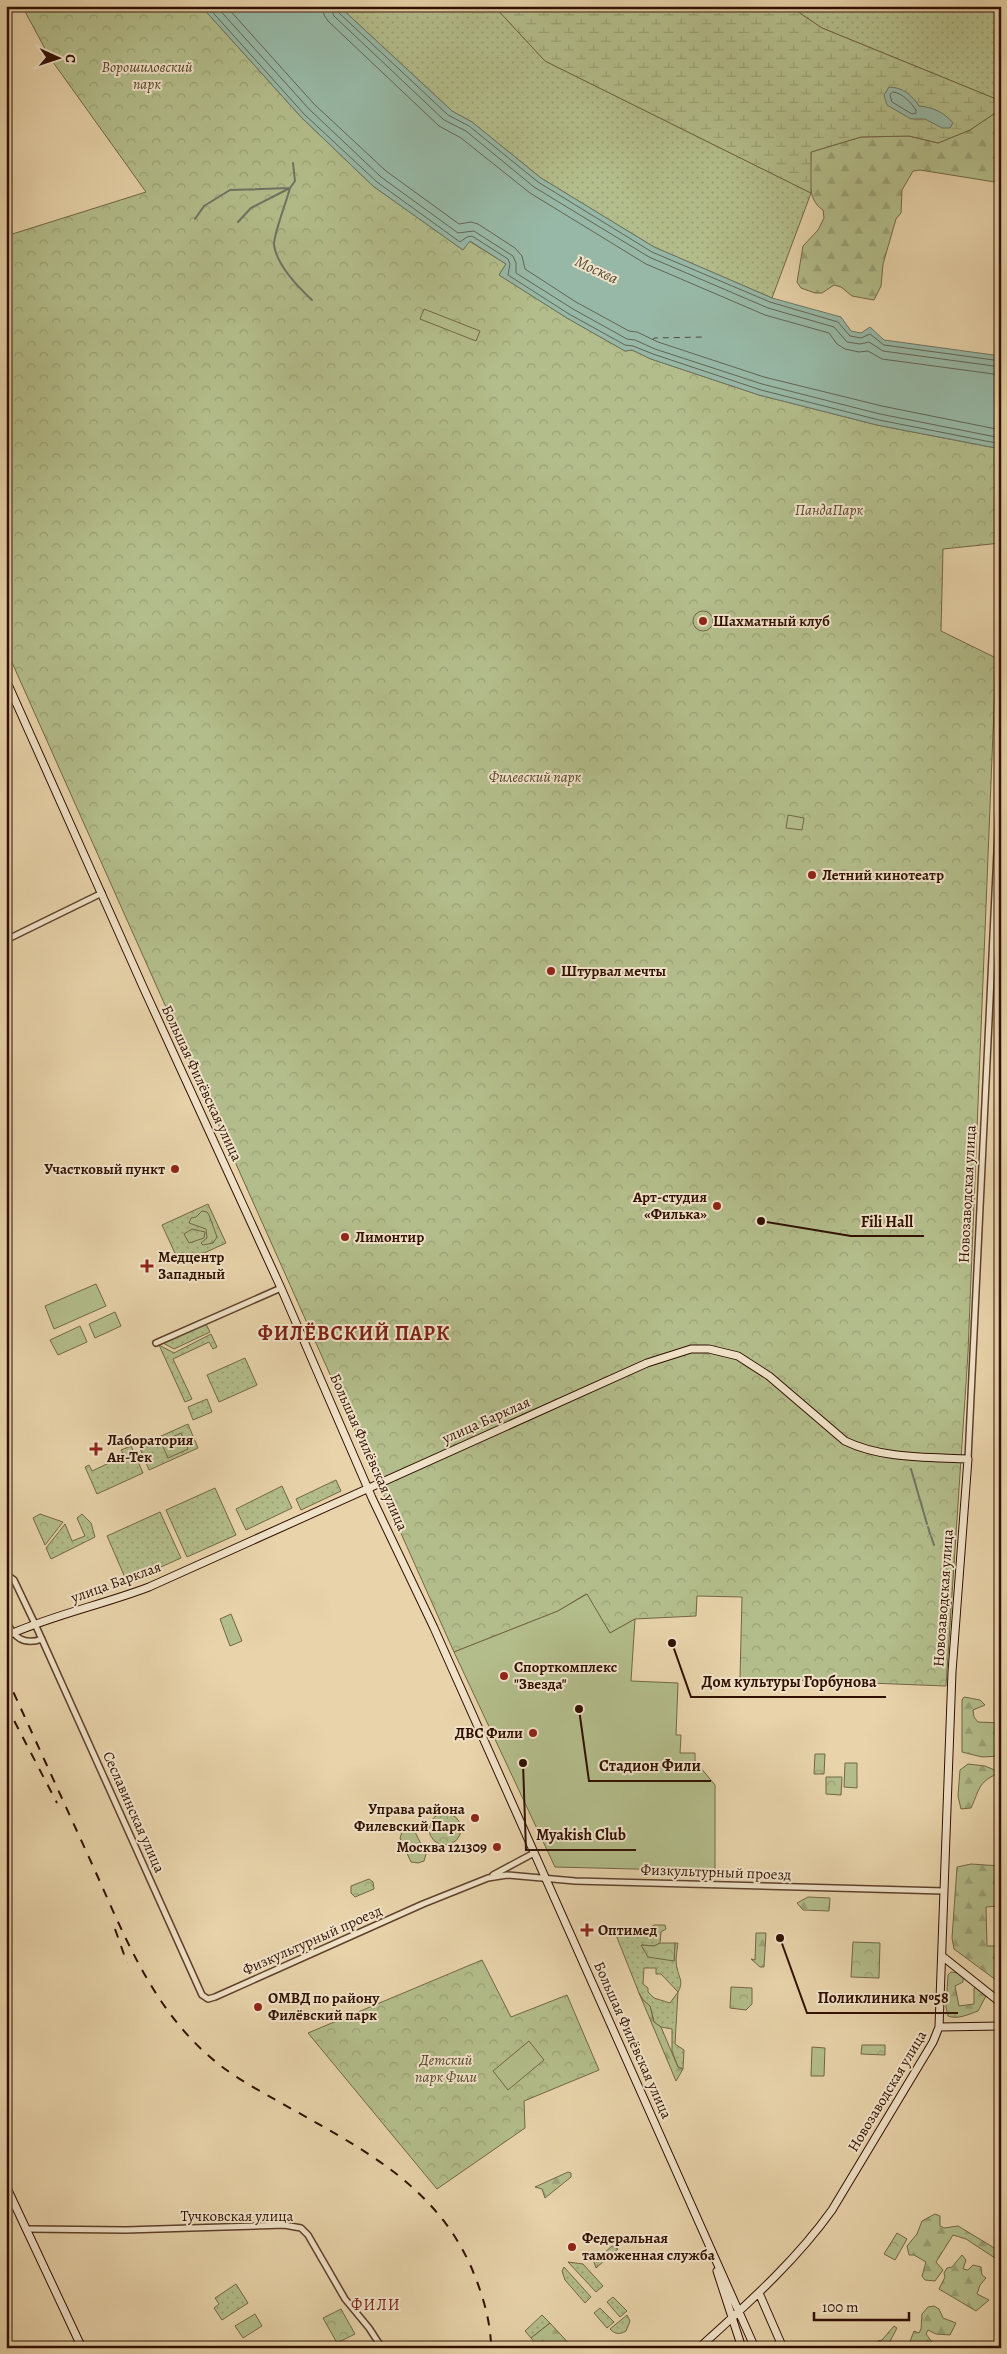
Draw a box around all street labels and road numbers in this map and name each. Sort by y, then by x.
street label: Большая Филёвская улица [157,1002,247,1164]
street label: Новозаводская улица [953,1124,981,1264]
street label: Большая Филёвская улица [325,1370,413,1534]
street label: улица Барклая [438,1392,533,1449]
street label: Новозаводская улица [928,1528,958,1668]
street label: улица Барклая [67,1556,164,1608]
street label: Сеславинская улица [98,1748,170,1876]
street label: Физкультурный проезд [640,1859,792,1885]
street label: Физкультурный проезд [239,1900,385,1980]
street label: Большая Филёвская улица [589,1958,677,2122]
street label: Новозаводская улица [843,2027,931,2155]
street label: Тучковская улица [180,2206,294,2226]

